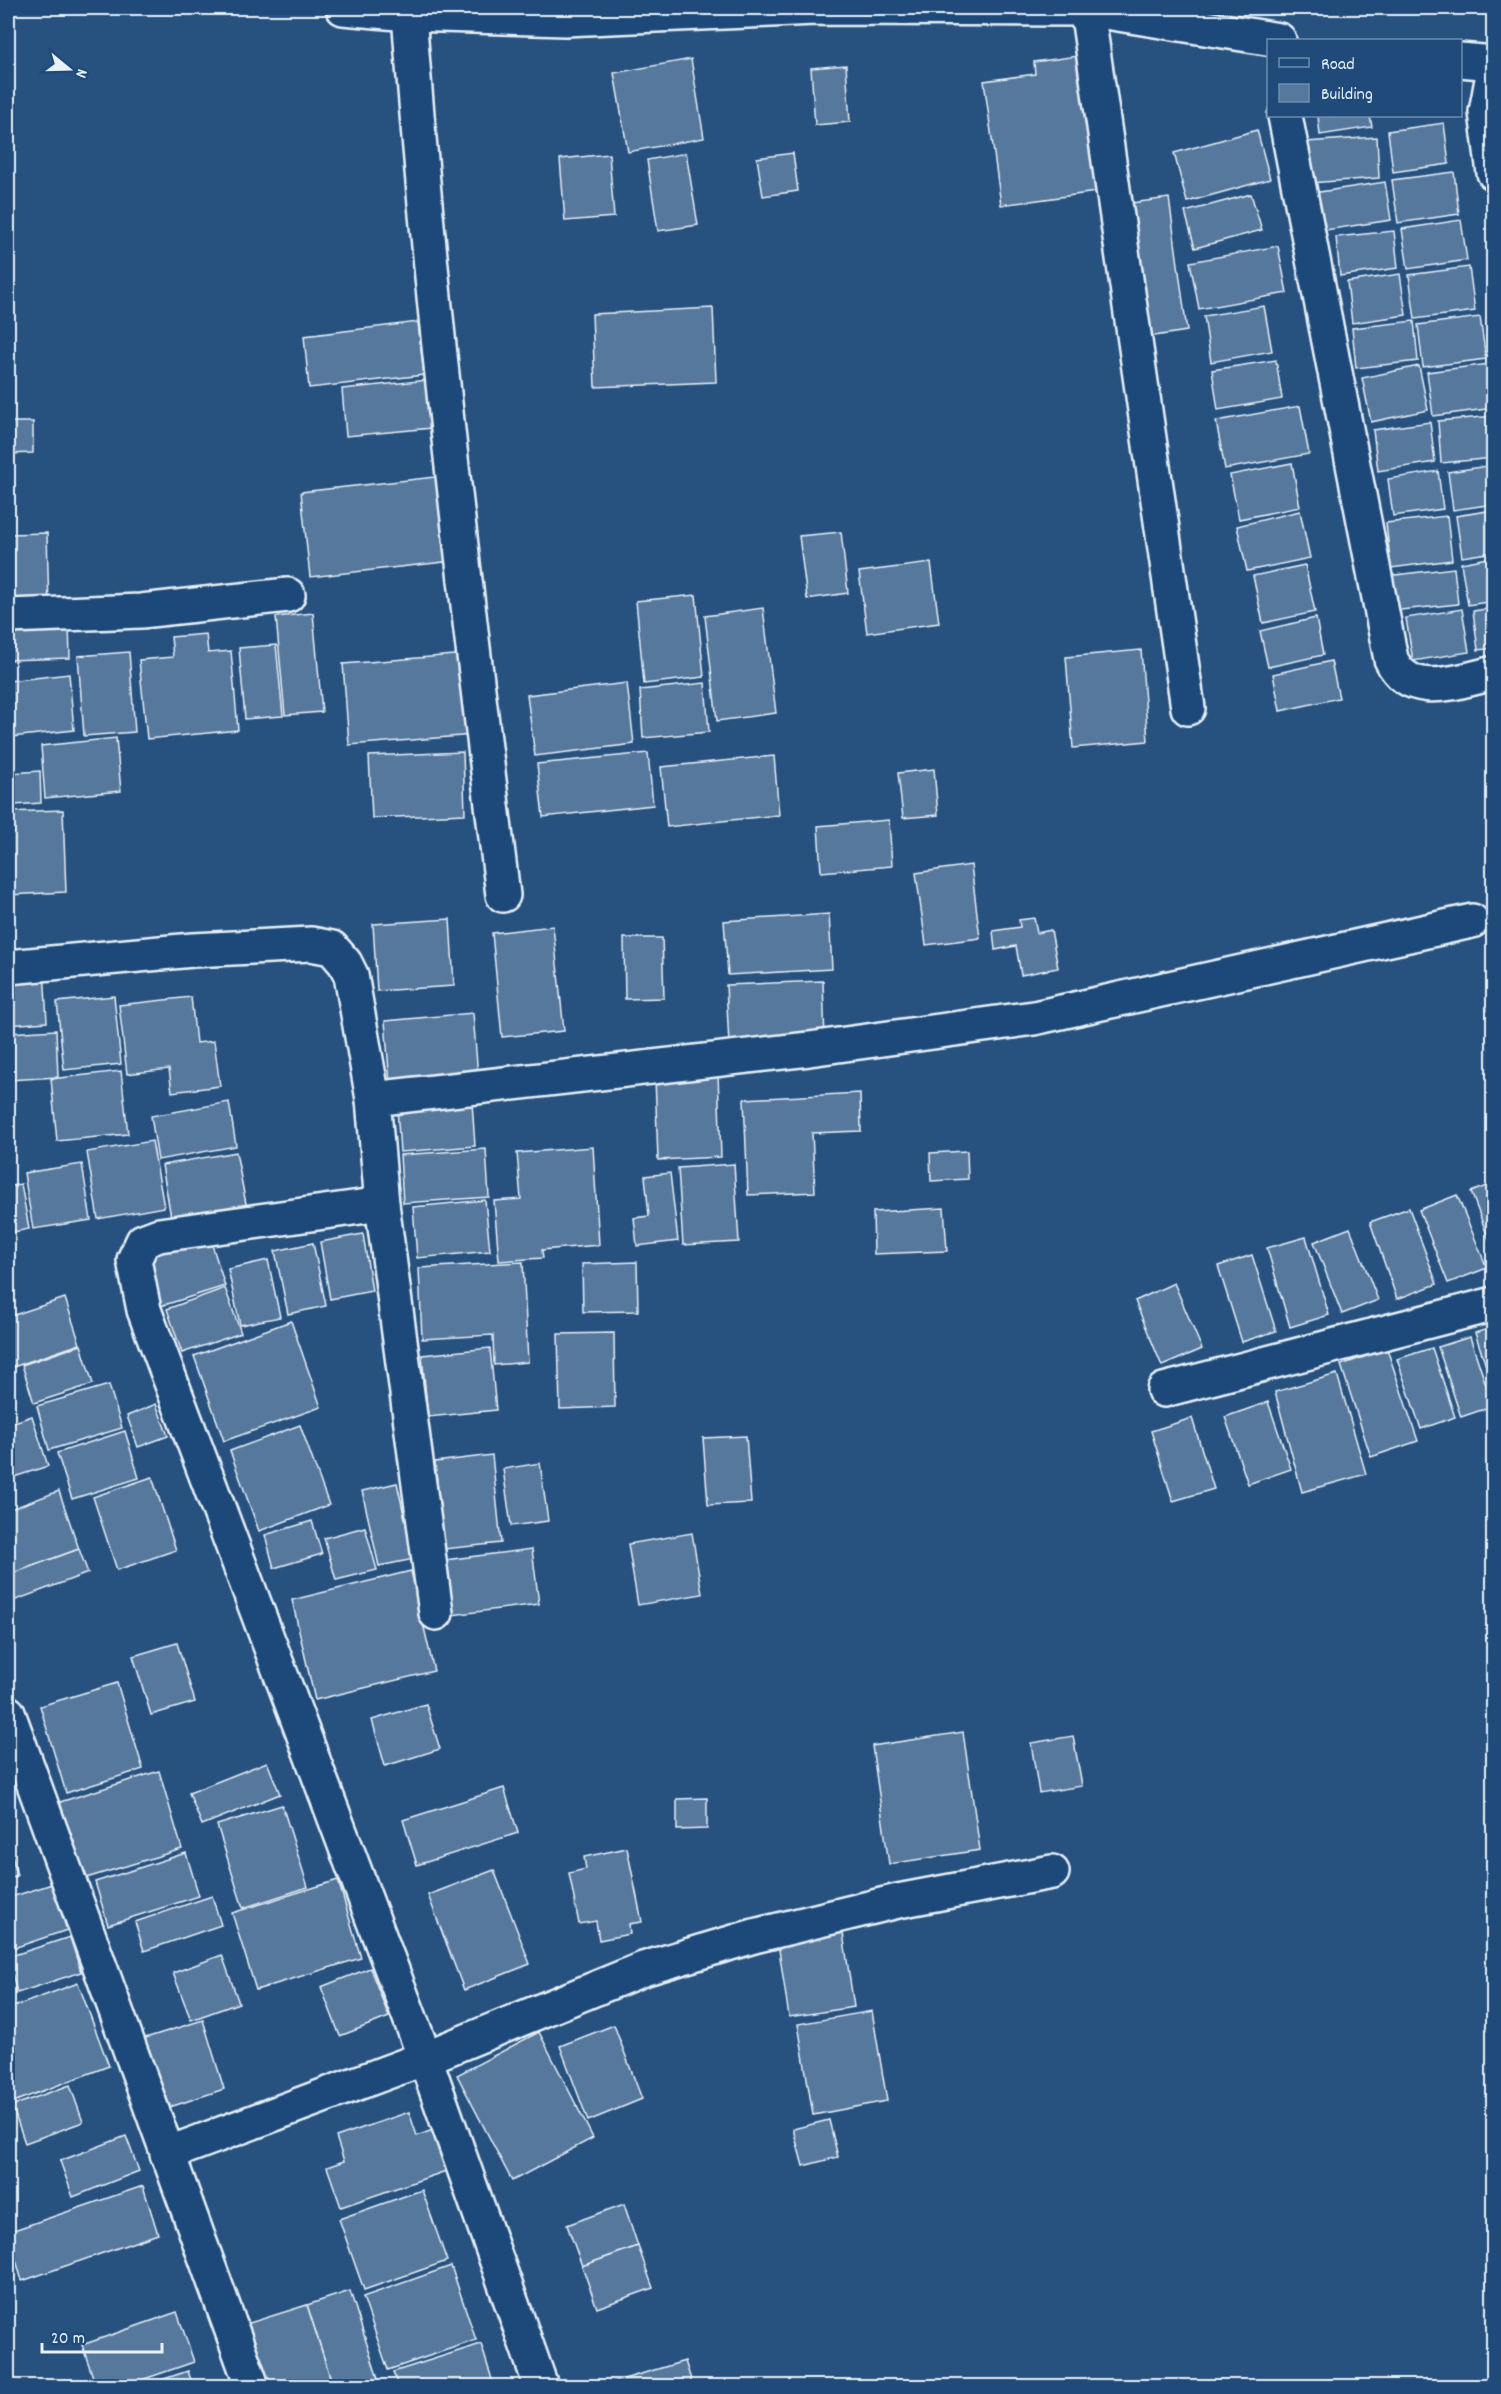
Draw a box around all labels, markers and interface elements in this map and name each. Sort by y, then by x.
north arrow [39,39,99,99]
legend [1267,39,1462,117]
text: Road [1321,53,1355,78]
text: N [69,66,93,81]
text: Building [1321,83,1373,108]
scale bar [42,2316,162,2354]
text: 20 m [51,2327,85,2352]

